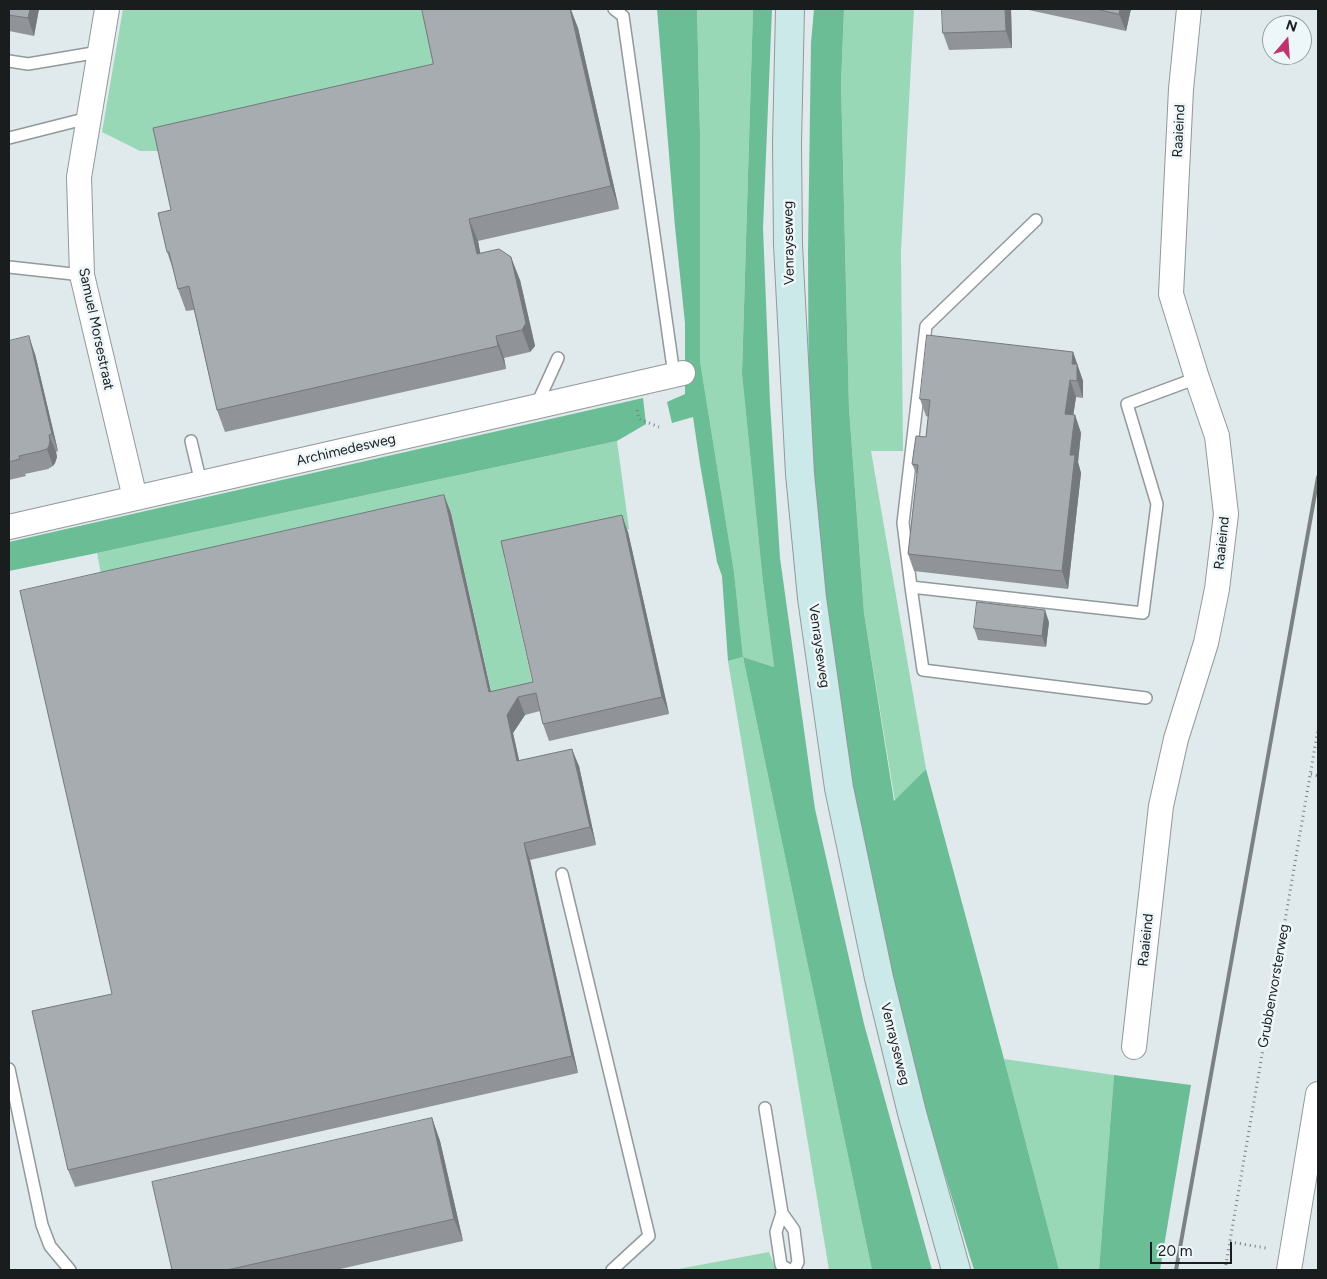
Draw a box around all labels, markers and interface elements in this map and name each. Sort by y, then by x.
north arrow [1262,15,1312,65]
text: N [1284,16,1299,36]
street label: Raaieind [1169,104,1189,158]
street label: Venrayseweg [780,201,798,285]
street label: Samuel Morsestraat [75,266,117,392]
street label: Archimedesweg [295,430,397,470]
street label: Raaieind [1211,516,1233,570]
street label: Venrayseweg [805,603,833,689]
street label: Raaieind [1135,913,1157,967]
street label: Grubbenvorsterweg [1255,923,1293,1049]
street label: Venrayseweg [877,1001,913,1087]
scale bar [1152,1232,1234,1264]
text: 20 m [1158,1242,1192,1260]

